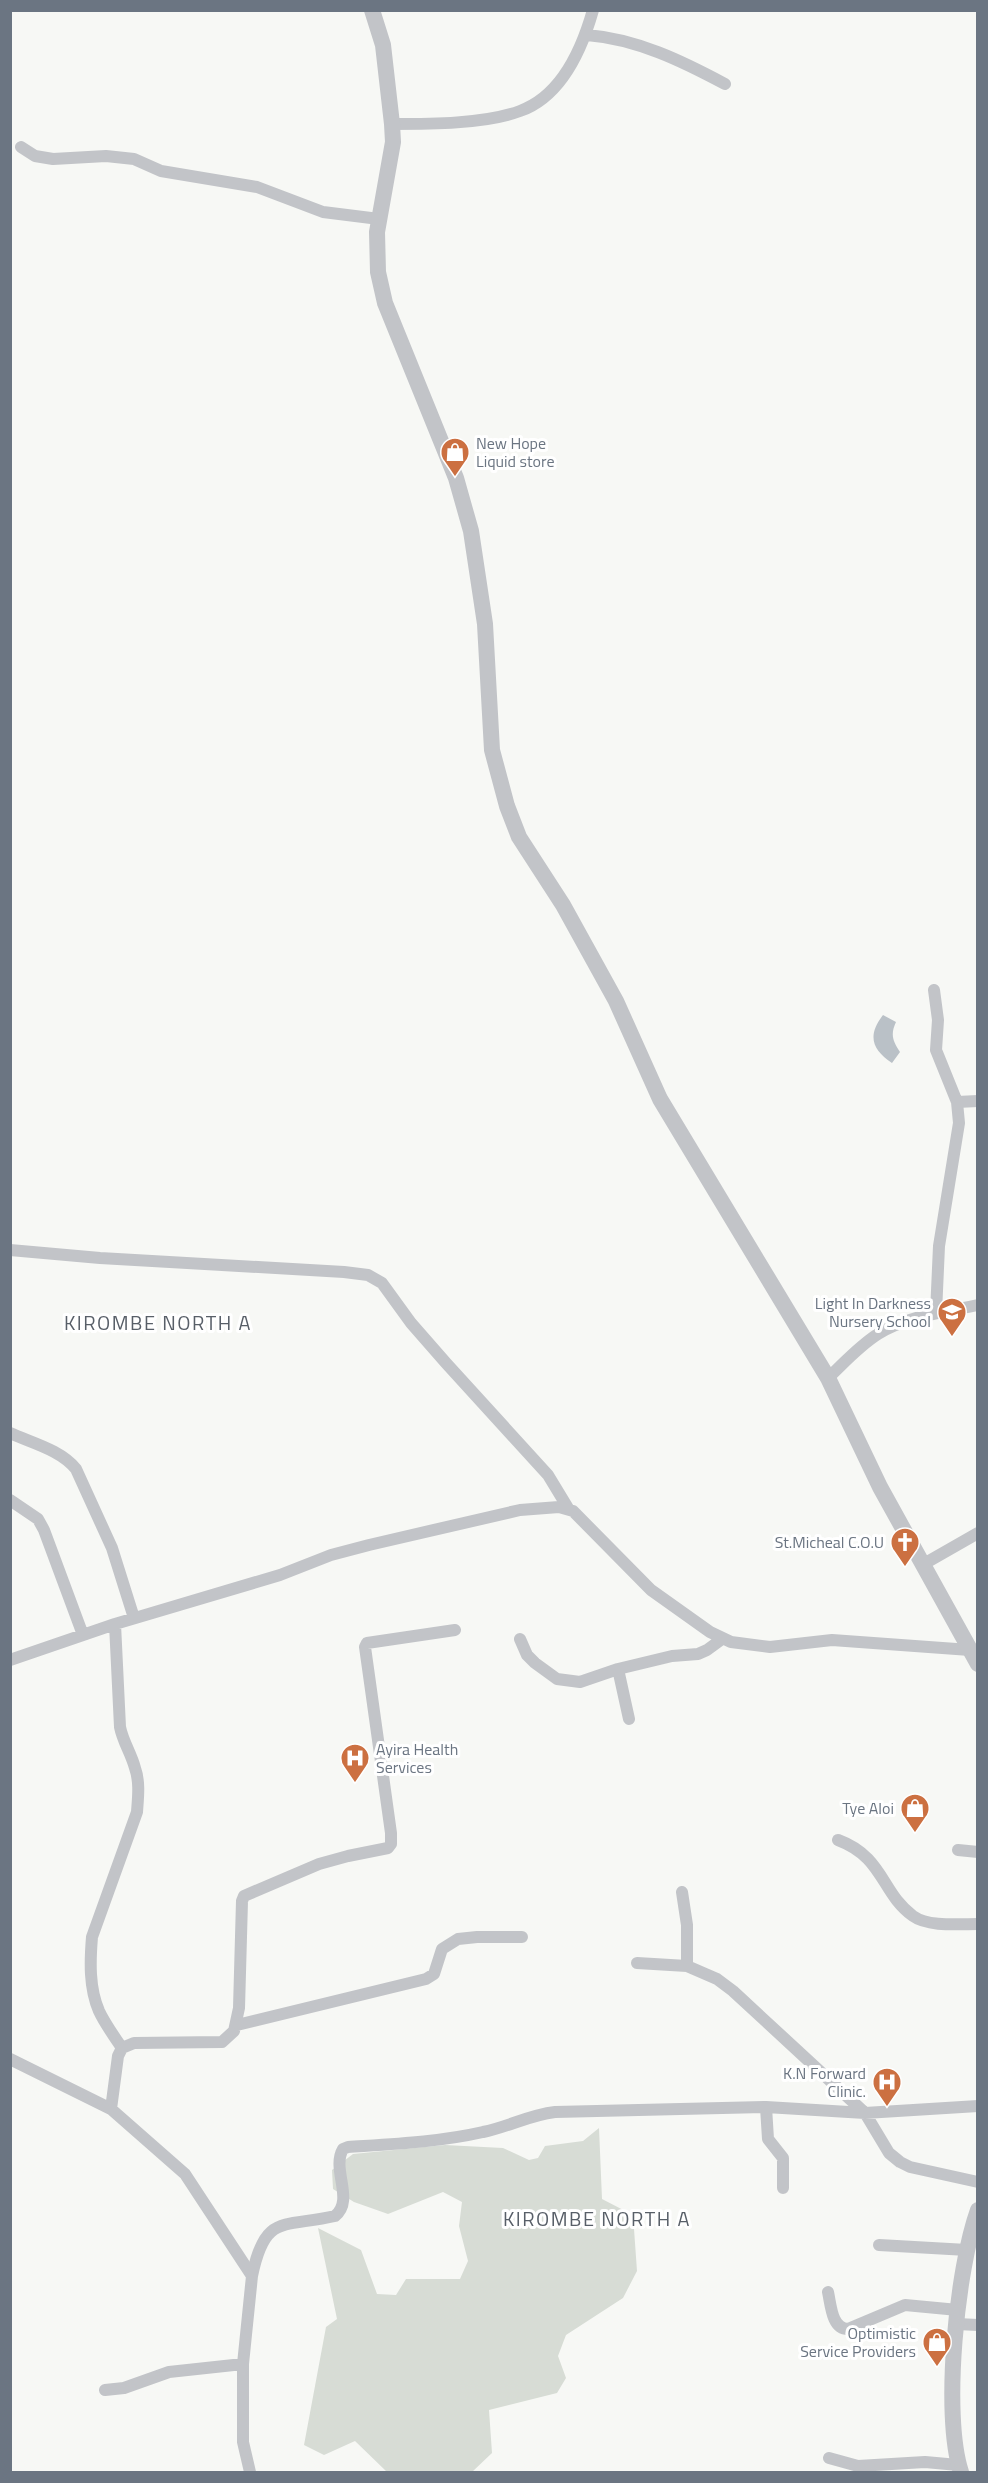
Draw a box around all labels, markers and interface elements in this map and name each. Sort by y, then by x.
place label: New Hope Liquid store [476,431,555,473]
shop icon: New Hope Liquid store [439,436,471,478]
place label: Light In Darkness Nursery School [815,1291,931,1333]
school or university icon: Light In Darkness Nursery School [936,1296,968,1338]
district label: KIROMBE NORTH A [64,1307,252,1338]
church icon: St.Micheal C.O.U [889,1526,921,1568]
place label: St.Micheal C.O.U [775,1530,884,1554]
place label: Ayira Health Services [376,1737,458,1779]
hospital icon: Ayira Health Services [339,1742,371,1784]
shop icon: Tye Aloi [899,1792,931,1834]
place label: Tye Aloi [842,1796,894,1820]
place label: K.N Forward Clinic. [783,2061,866,2103]
hospital icon: K.N Forward Clinic. [871,2066,903,2108]
district label: KIROMBE NORTH A [503,2203,691,2234]
place label: Optimistic Service Providers [800,2321,916,2363]
shop icon: Optimistic Service Providers [921,2326,953,2368]

